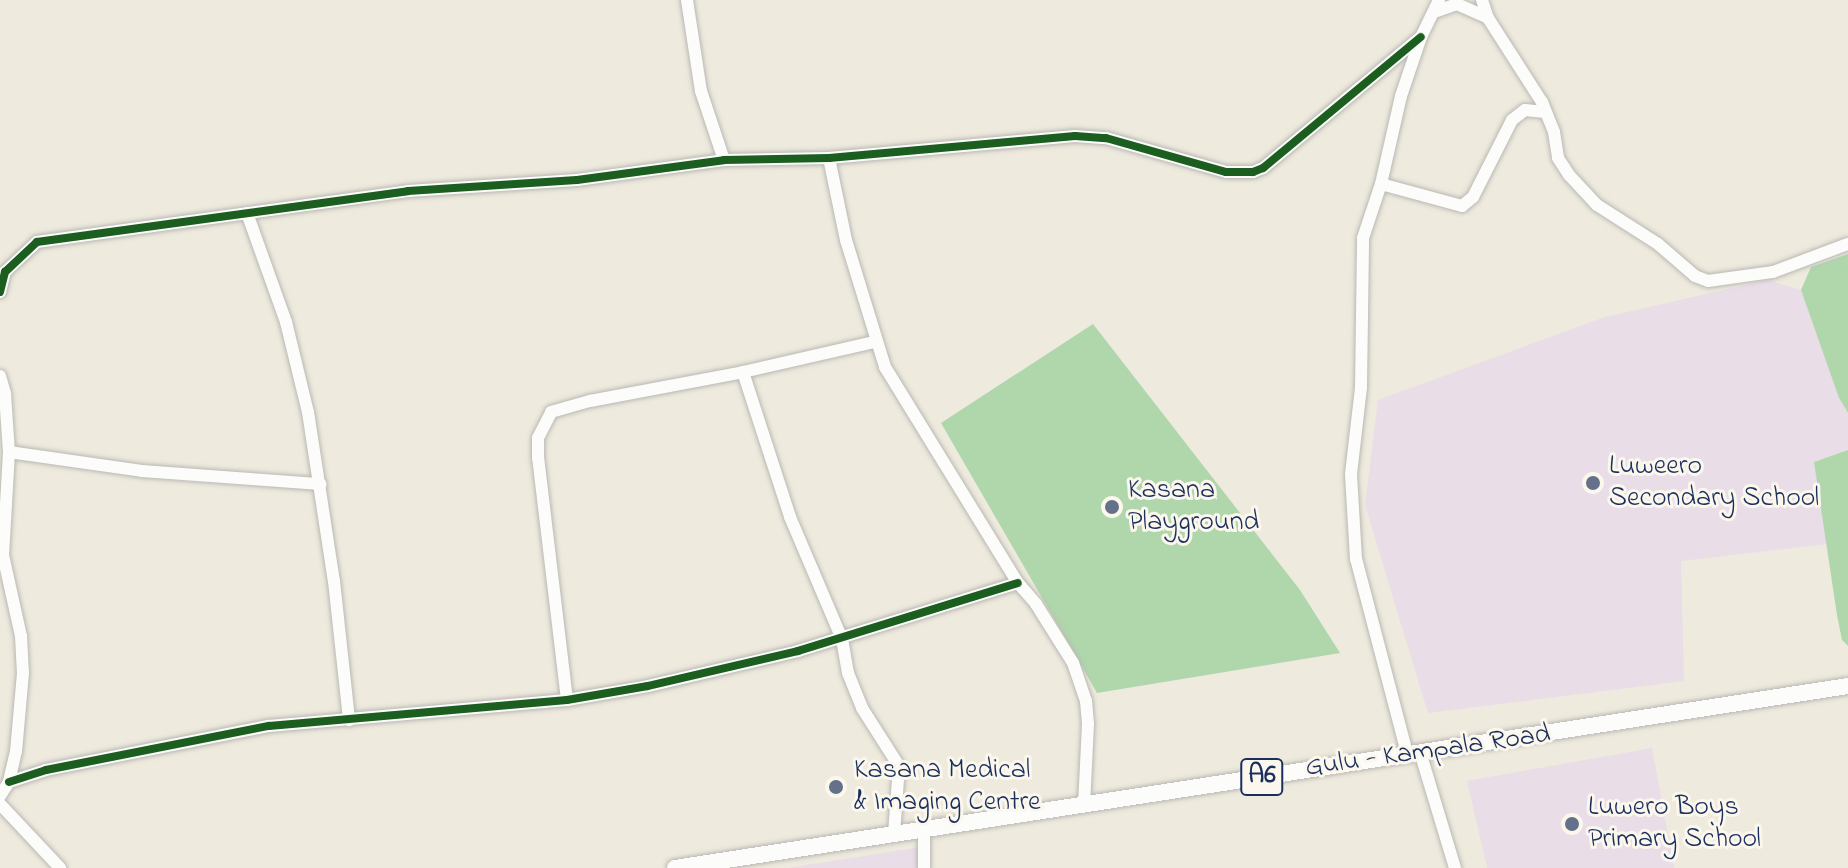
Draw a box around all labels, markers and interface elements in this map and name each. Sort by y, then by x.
place label: Luweero Secondary School [1609,450,1819,516]
place label: Kasana Playground [1128,474,1259,540]
marker: Luweero Secondary School [1584,474,1602,492]
marker: Kasana Playground [1103,498,1121,516]
street label: Gulu - Kampala Road [1303,718,1553,786]
place label: Kasana Medical & Imaging Centre [854,754,1041,820]
road number: A6 [1240,755,1284,799]
marker: Kasana Medical & Imaging Centre [825,776,847,798]
place label: Luwero Boys Primary School [1588,791,1761,857]
marker: Luwero Boys Primary School [1563,815,1581,833]

